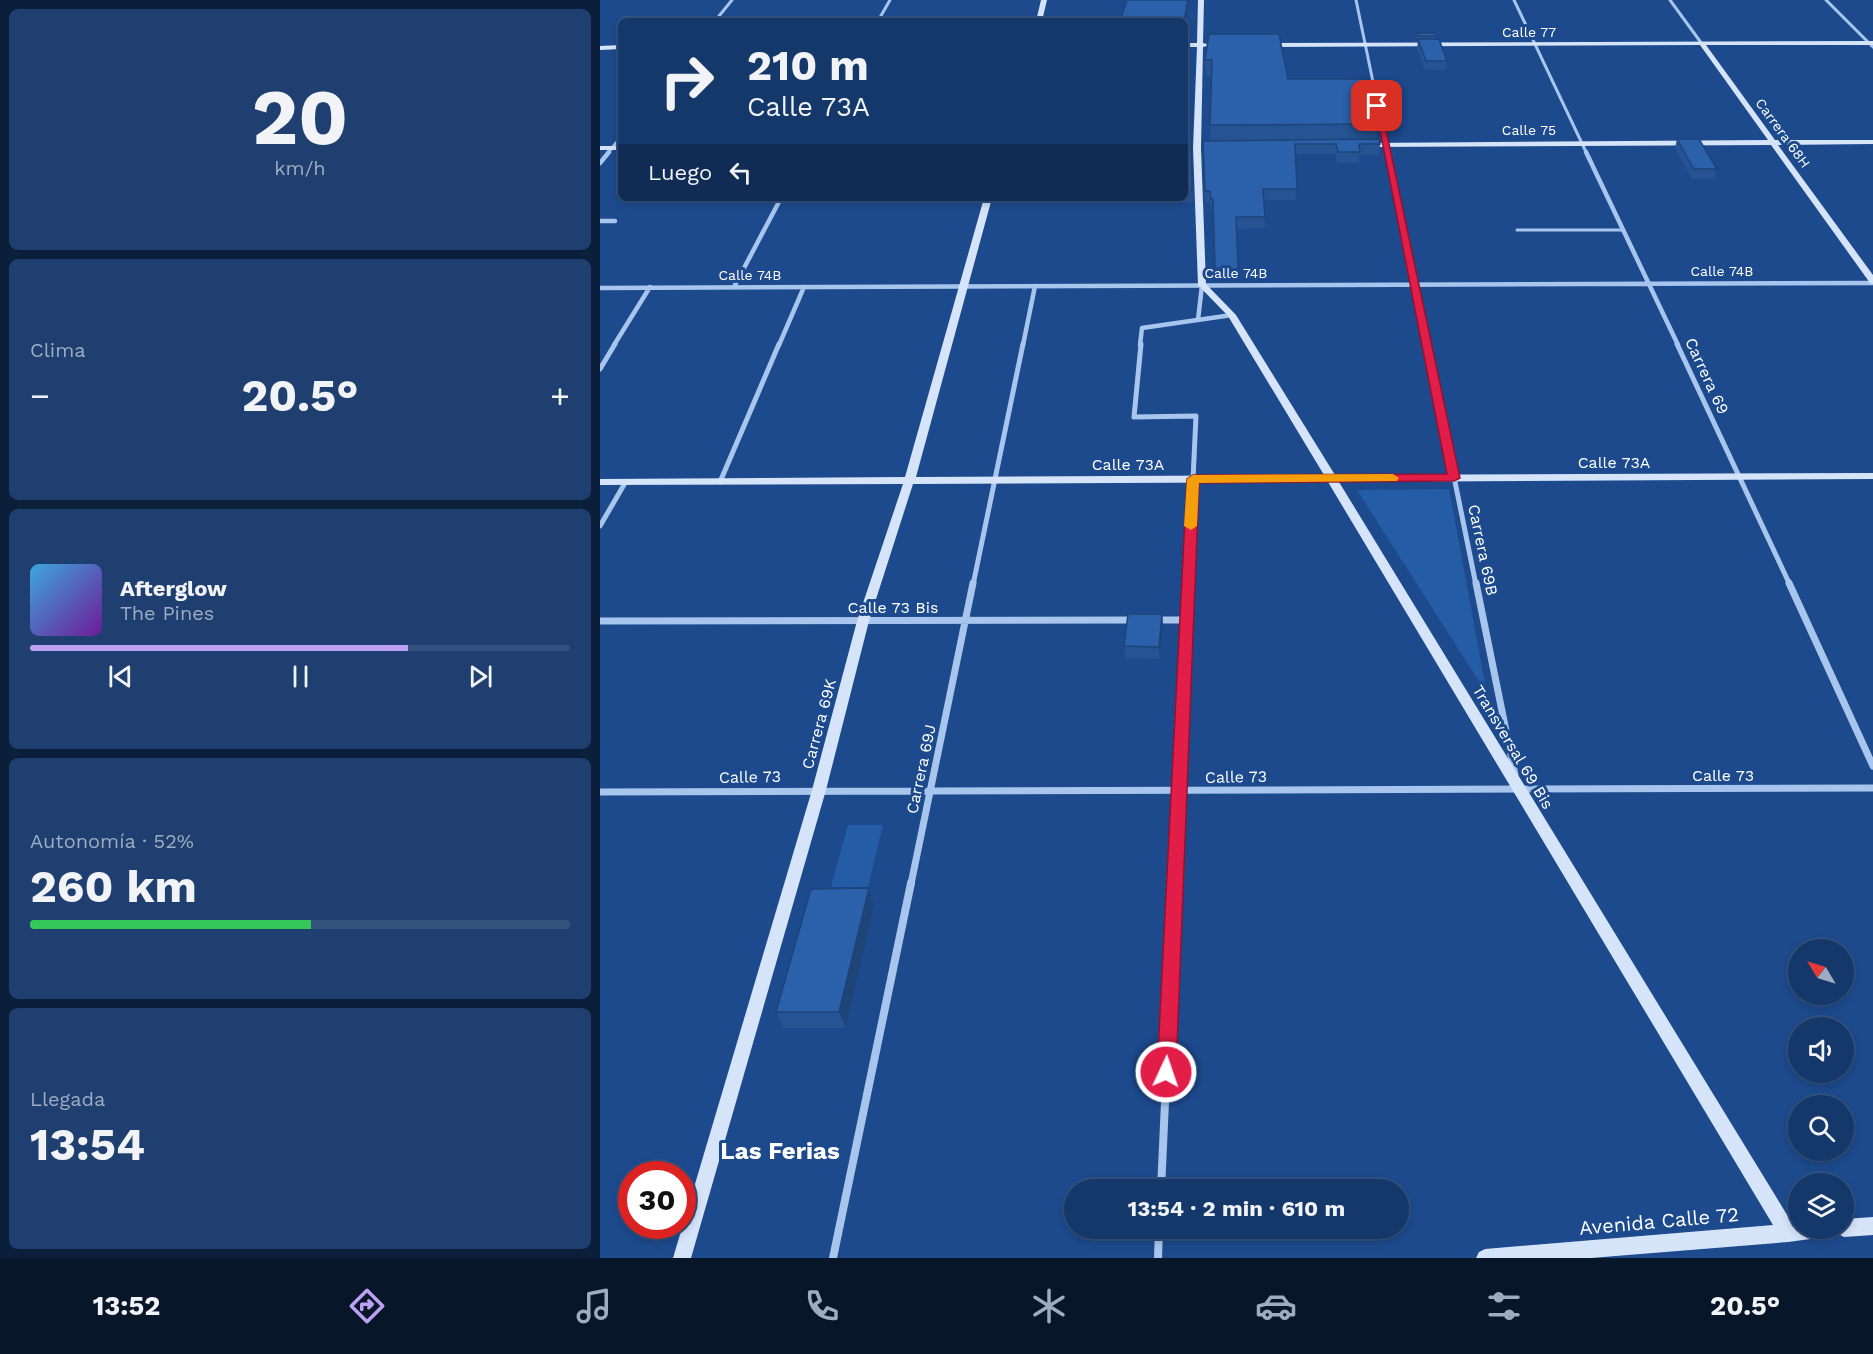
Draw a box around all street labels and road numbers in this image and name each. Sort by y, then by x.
street label: Calle 77 [1502,24,1556,40]
street label: Carrera 68H [1752,95,1814,171]
street label: Calle 75 [1502,122,1556,138]
street label: Calle 74B [1691,263,1754,279]
street label: Calle 74B [1205,265,1268,281]
street label: Calle 74B [719,267,782,283]
street label: Carrera 69 [1681,335,1733,417]
street label: Calle 73A [1578,453,1651,472]
street label: Calle 73A [1092,455,1165,474]
street label: Carrera 69B [1464,503,1502,597]
street label: Calle 73 Bis [848,598,938,617]
street label: Carrera 69K [798,676,840,771]
street label: Transversal 69 Bis [1468,682,1558,812]
street label: Carrera 69J [902,722,940,816]
street label: Calle 73 [1692,766,1754,785]
street label: Calle 73 [719,767,781,787]
street label: Calle 73 [1205,767,1267,787]
street label: Avenida Calle 72 [1578,1202,1740,1240]

